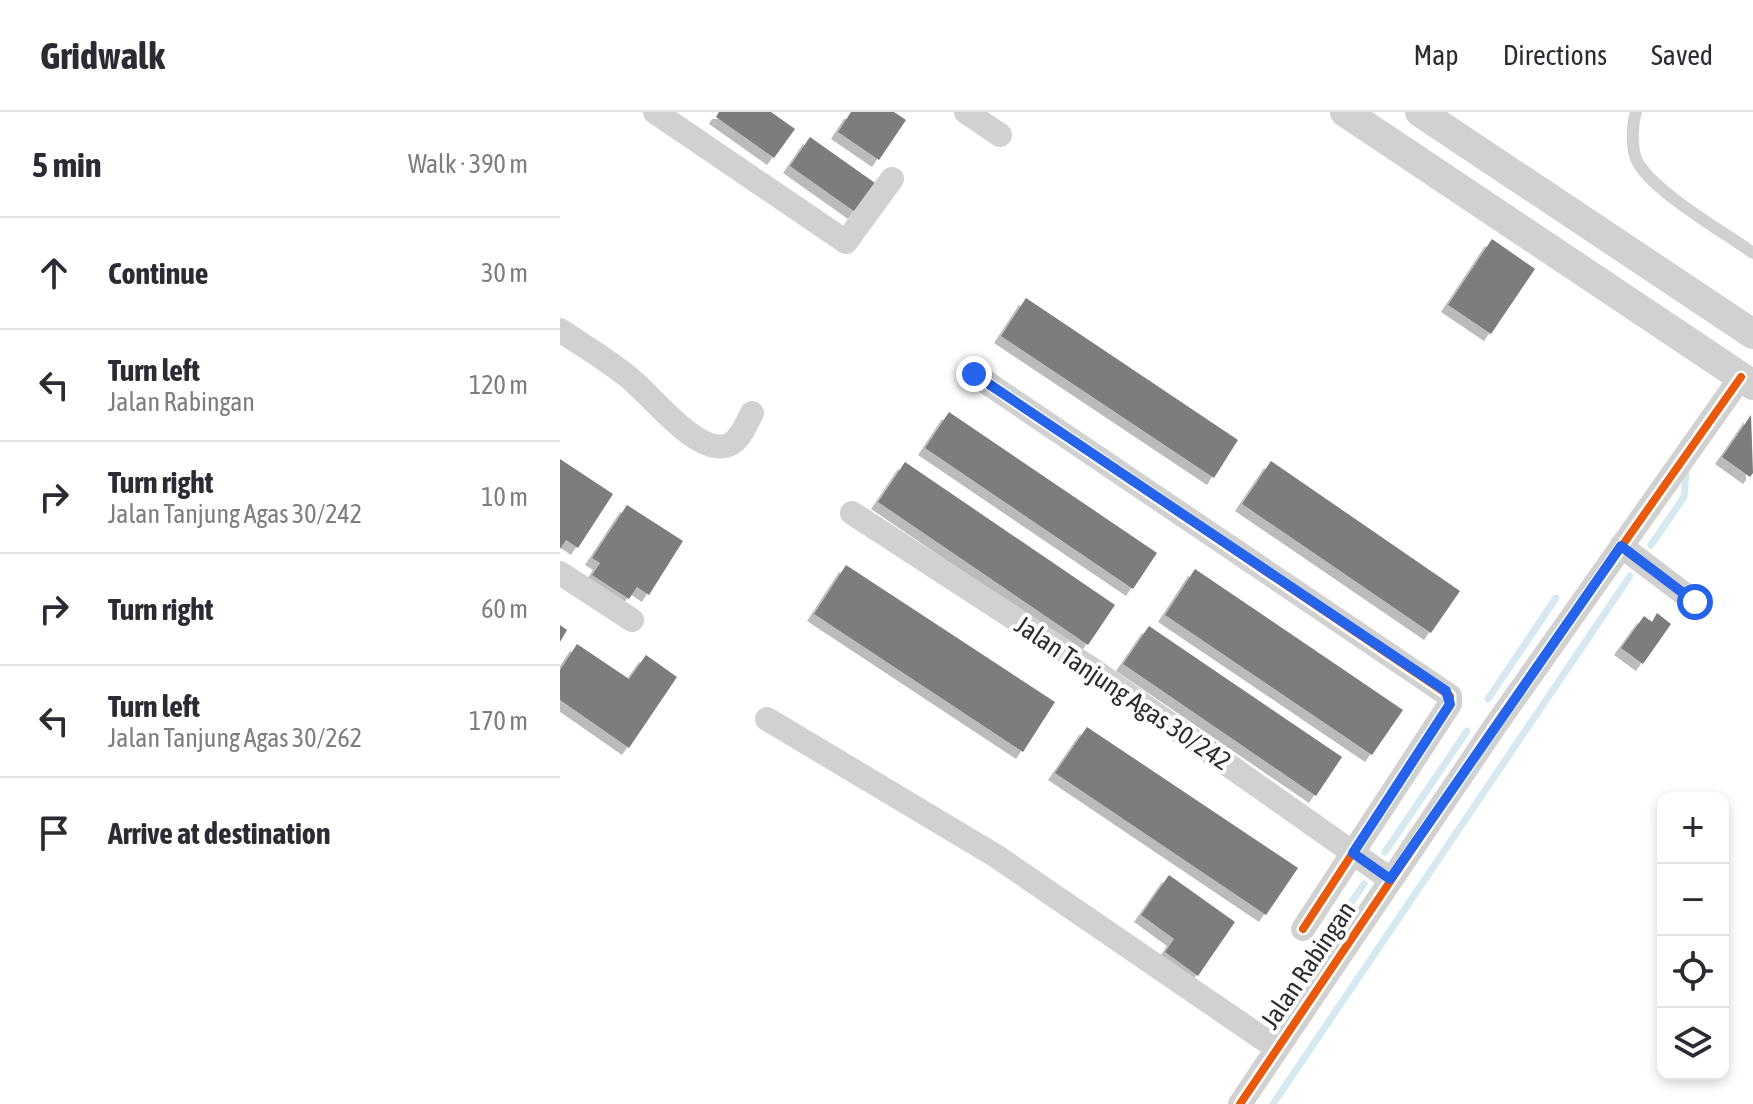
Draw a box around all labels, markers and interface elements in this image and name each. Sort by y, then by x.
text: Gridwalk [40,34,165,77]
text: Map [1414,39,1459,71]
text: Directions [1503,39,1607,71]
text: Saved [1651,39,1713,71]
text: 5 min [32,145,101,184]
text: Walk · 390 m [408,149,528,179]
icon: ahead [32,251,76,295]
text: Continue [108,256,208,290]
text: 30 m [481,258,528,288]
text: Turn left [108,353,200,387]
route end [956,356,992,392]
icon: left [32,363,76,407]
text: 120 m [469,370,528,400]
text: Jalan Rabingan [108,387,255,417]
text: Turn right [108,465,214,499]
icon: right [32,475,76,519]
text: 10 m [481,482,528,512]
text: Jalan Tanjung Agas 30/242 [108,499,362,529]
route start [1677,584,1713,620]
icon: right [32,587,76,631]
text: Turn right [108,592,214,626]
text: 60 m [481,594,528,624]
street label: Jalan Tanjung Agas 30/242 [1009,610,1237,776]
text: Turn left [108,689,200,723]
icon: left [32,699,76,743]
text: 170 m [469,706,528,736]
text: Jalan Tanjung Agas 30/262 [108,723,362,753]
map controls [1657,792,1729,1080]
button: + [1657,792,1729,864]
icon: arrive [32,811,76,855]
text: Arrive at destination [108,816,330,850]
button: − [1657,864,1729,936]
street label: Jalan Rabingan [1254,896,1362,1034]
button: locate [1657,936,1729,1008]
button: layers [1657,1008,1729,1080]

